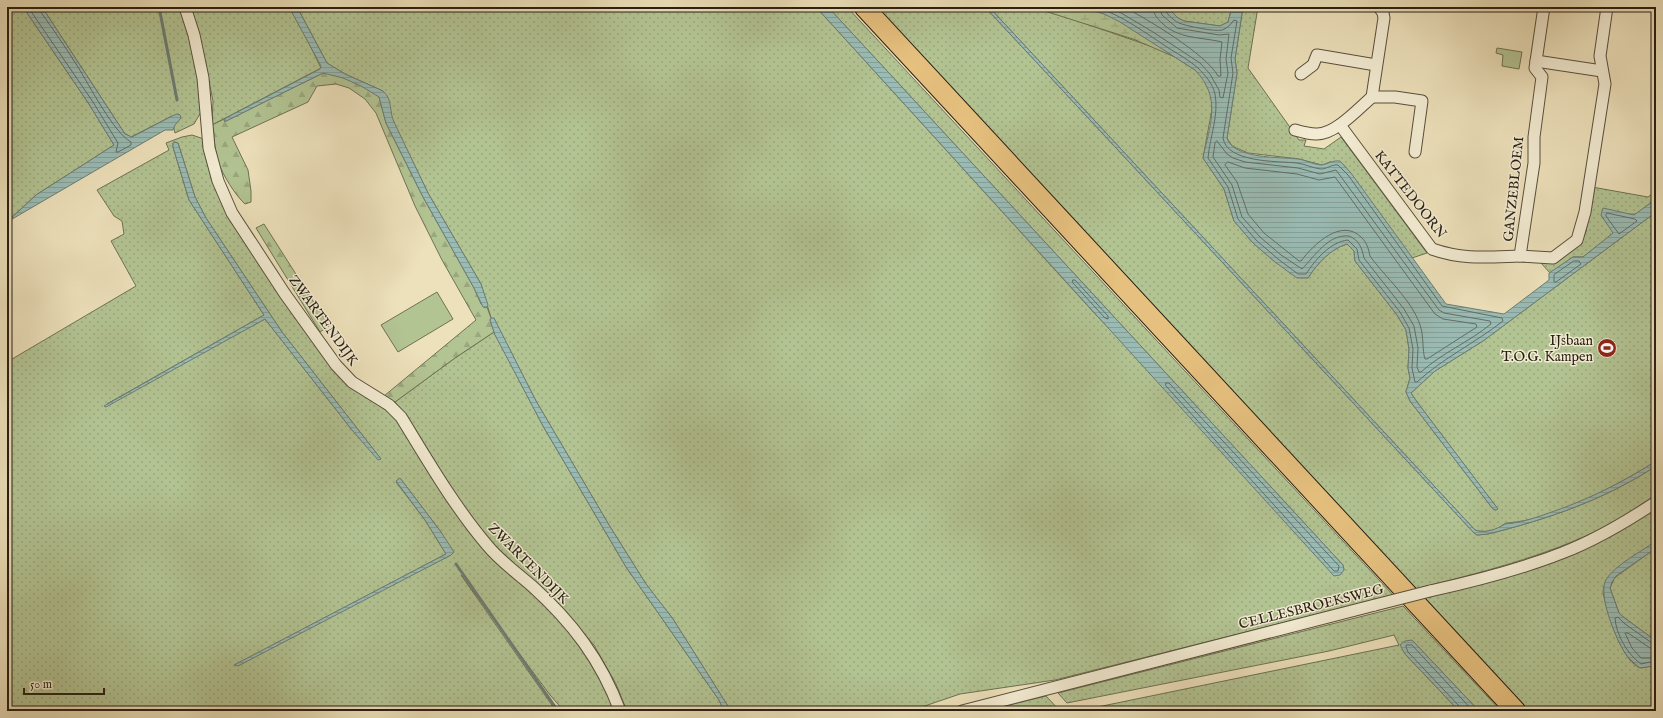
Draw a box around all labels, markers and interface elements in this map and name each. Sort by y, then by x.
street label: GANZEBLOEM [1500,136,1528,243]
street label: KATTEDOORN [1370,147,1450,242]
street label: ZWARTENDIJK [284,272,363,370]
place label: IJsbaan T.O.G. Kampen [1501,332,1594,366]
sports icon: IJsbaan T.O.G. Kampen [1596,337,1618,359]
street label: ZWARTENDIJK [484,519,573,609]
street label: CELLESBROEKSWEG [1237,580,1386,634]
scale bar [24,670,104,696]
text: 50 m [30,677,52,692]

